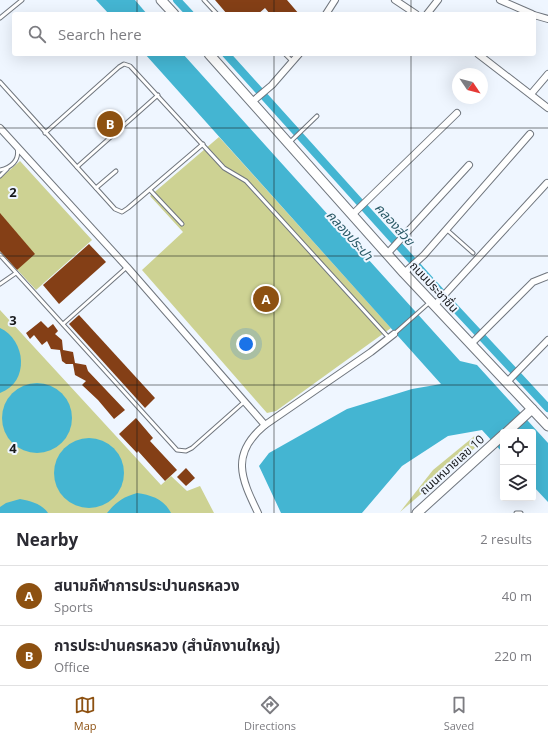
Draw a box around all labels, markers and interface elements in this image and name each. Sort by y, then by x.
search box [12,12,536,56]
icon: search [26,23,48,45]
text: Search here [58,24,142,44]
north arrow [452,68,488,104]
pin: B [97,109,123,139]
text: 2 [9,183,17,201]
water label: คลองส่วย [371,199,420,250]
water label: คลองประปา [323,206,378,264]
street label: ถนนประชาชื่น [406,257,463,316]
pin: A [253,284,279,314]
text: 3 [9,311,17,329]
your location [236,334,256,354]
map controls [500,429,536,501]
button: locate [500,429,536,465]
street label: ถนนหมายเลข 10 [415,431,488,498]
text: 4 [9,439,17,457]
button: layers [500,465,536,501]
text: Nearby [16,528,78,551]
text: 2 results [480,530,532,548]
text: สนามกีฬาการประปานครหลวง [54,575,240,595]
text: A [25,587,33,605]
text: 40 m [502,587,532,605]
text: Sports [54,598,93,616]
text: การประปานครหลวง (สำนักงานใหญ่) [54,635,280,655]
text: B [25,647,33,665]
text: 220 m [494,647,532,665]
text: Office [54,658,90,676]
tab: Map [74,694,97,733]
tab: Directions [244,694,296,733]
tab: Saved [444,694,474,733]

